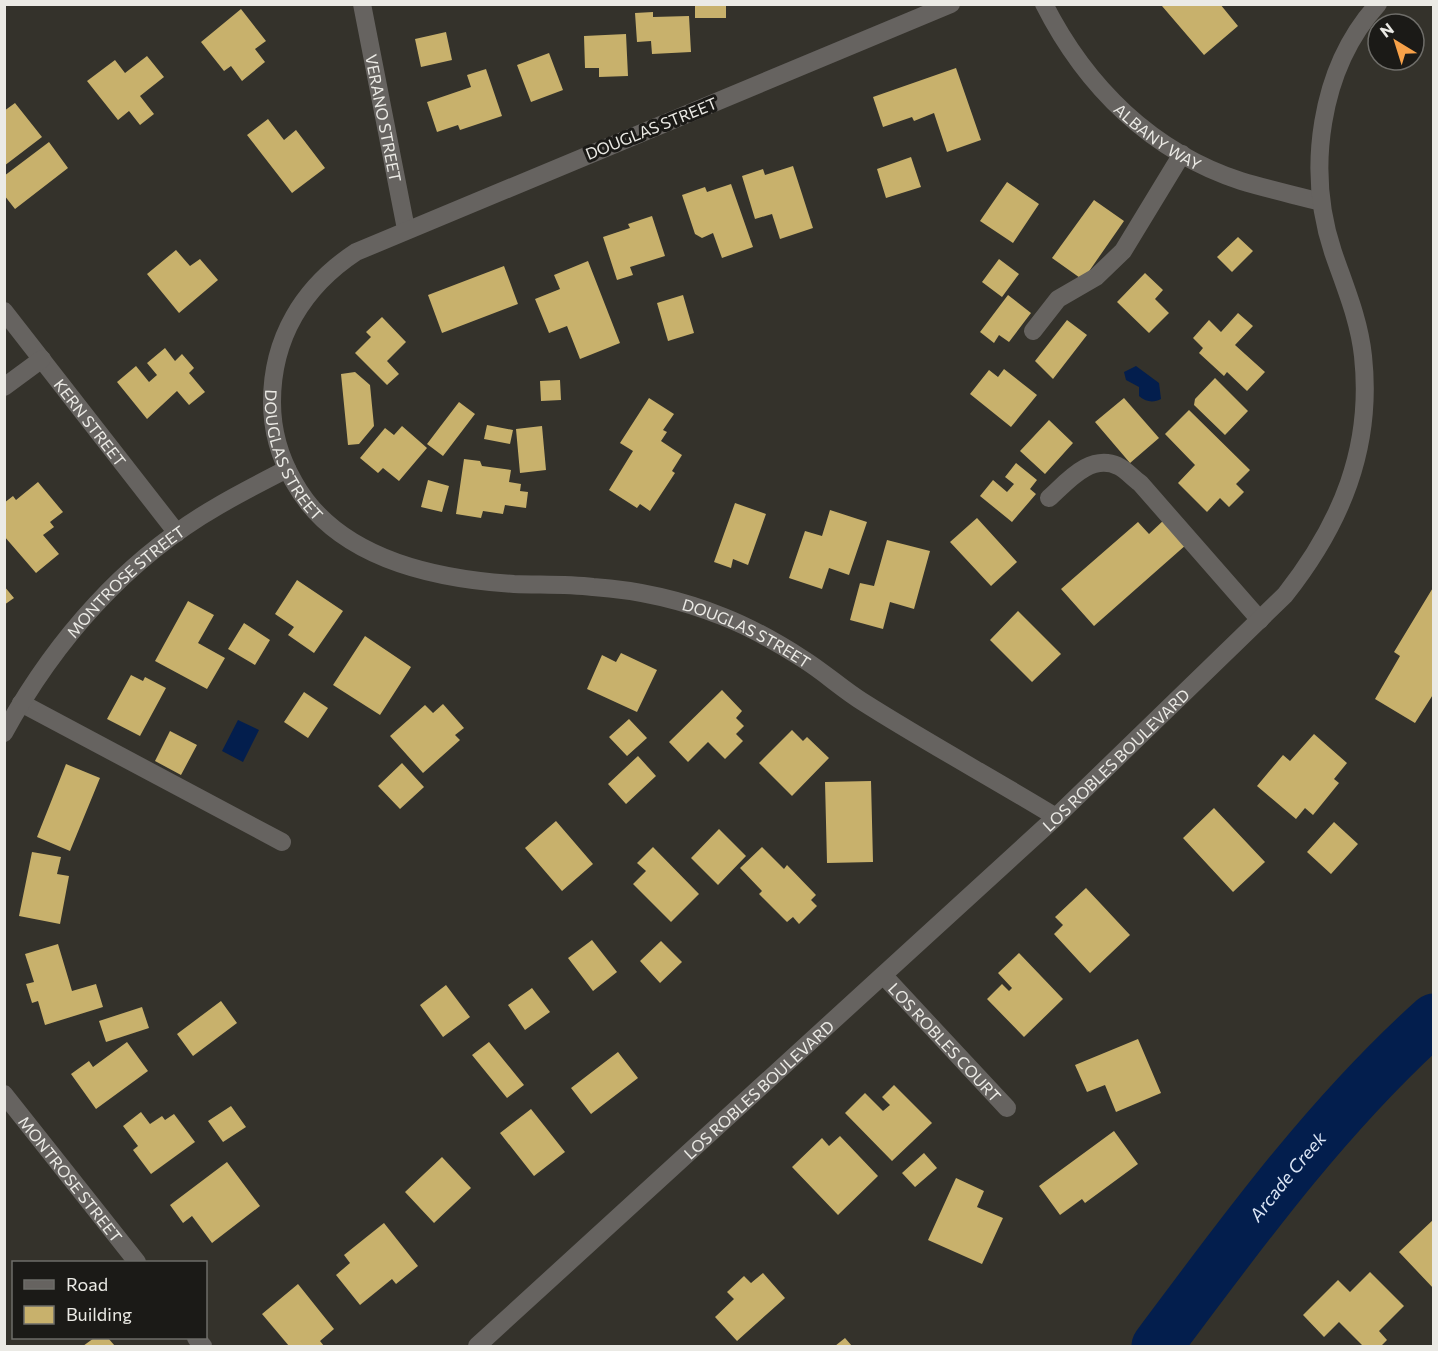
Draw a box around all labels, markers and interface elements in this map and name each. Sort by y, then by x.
north arrow [1366,12,1426,72]
text: N [1376,19,1397,41]
street label: VERANO STREET [362,52,406,183]
street label: DOUGLAS STREET [582,93,720,163]
street label: ALBANY WAY [1111,99,1205,173]
street label: KERN STREET [51,375,131,470]
street label: DOUGLAS STREET [262,389,328,524]
street label: MONTROSE STREET [62,521,188,641]
street label: DOUGLAS STREET [680,594,815,671]
street label: LOS ROBLES BOULEVARD [1038,684,1193,835]
street label: LOS ROBLES COURT [885,978,1005,1105]
street label: LOS ROBLES BOULEVARD [679,1016,837,1162]
street label: MONTROSE STREET [15,1112,127,1246]
water label: Arcade Creek [1244,1126,1331,1226]
legend [12,1261,207,1339]
text: Road [66,1273,108,1295]
text: Building [66,1303,132,1325]

